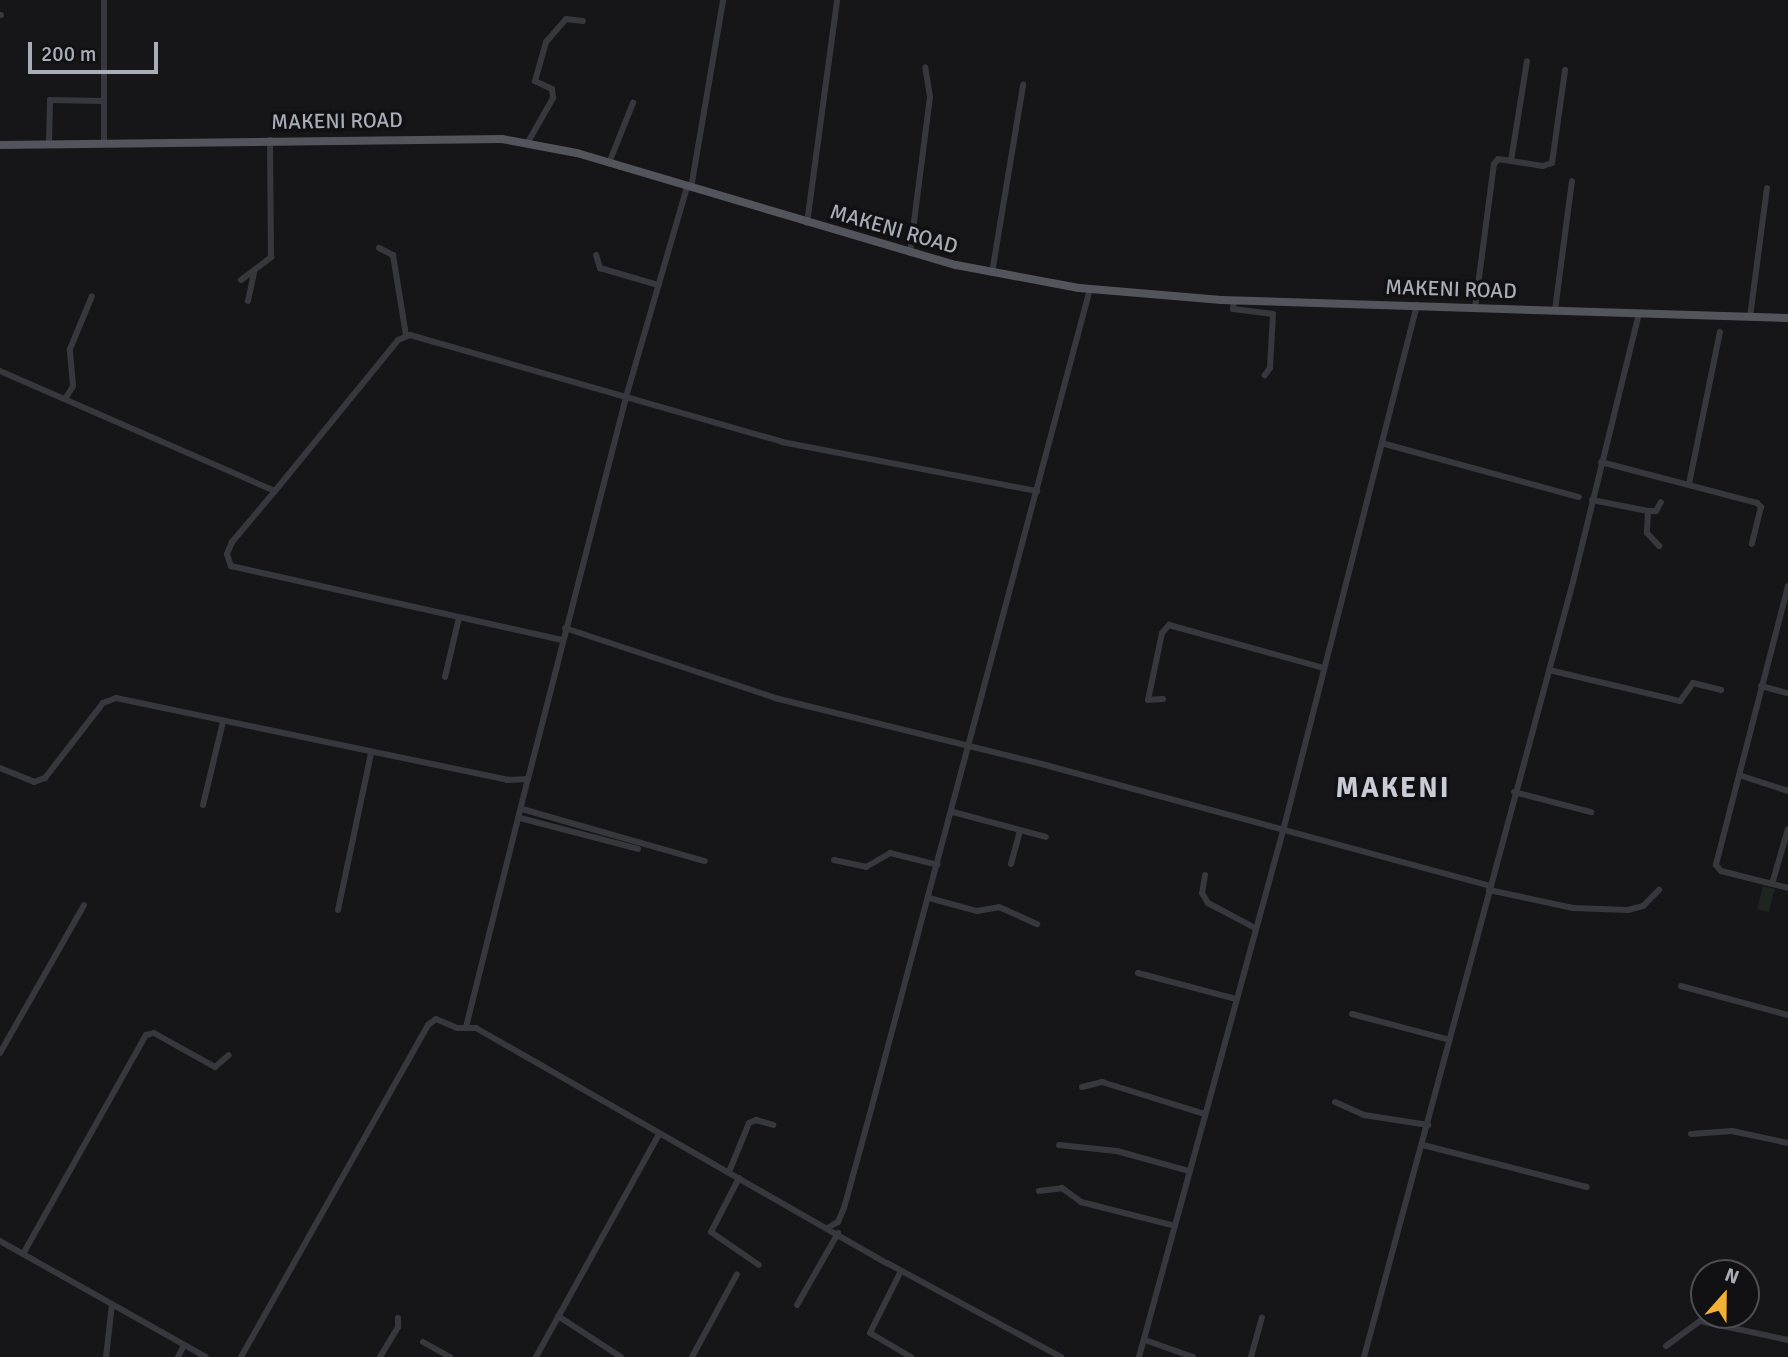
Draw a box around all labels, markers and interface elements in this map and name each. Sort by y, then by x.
scale bar [32,28,161,72]
text: 200 m [41,41,96,67]
street label: MAKENI ROAD [271,107,403,135]
street label: MAKENI ROAD [827,199,961,259]
street label: MAKENI ROAD [1385,274,1517,304]
district label: MAKENI [1336,771,1450,805]
north arrow [1690,1259,1760,1329]
text: N [1721,1263,1742,1290]

